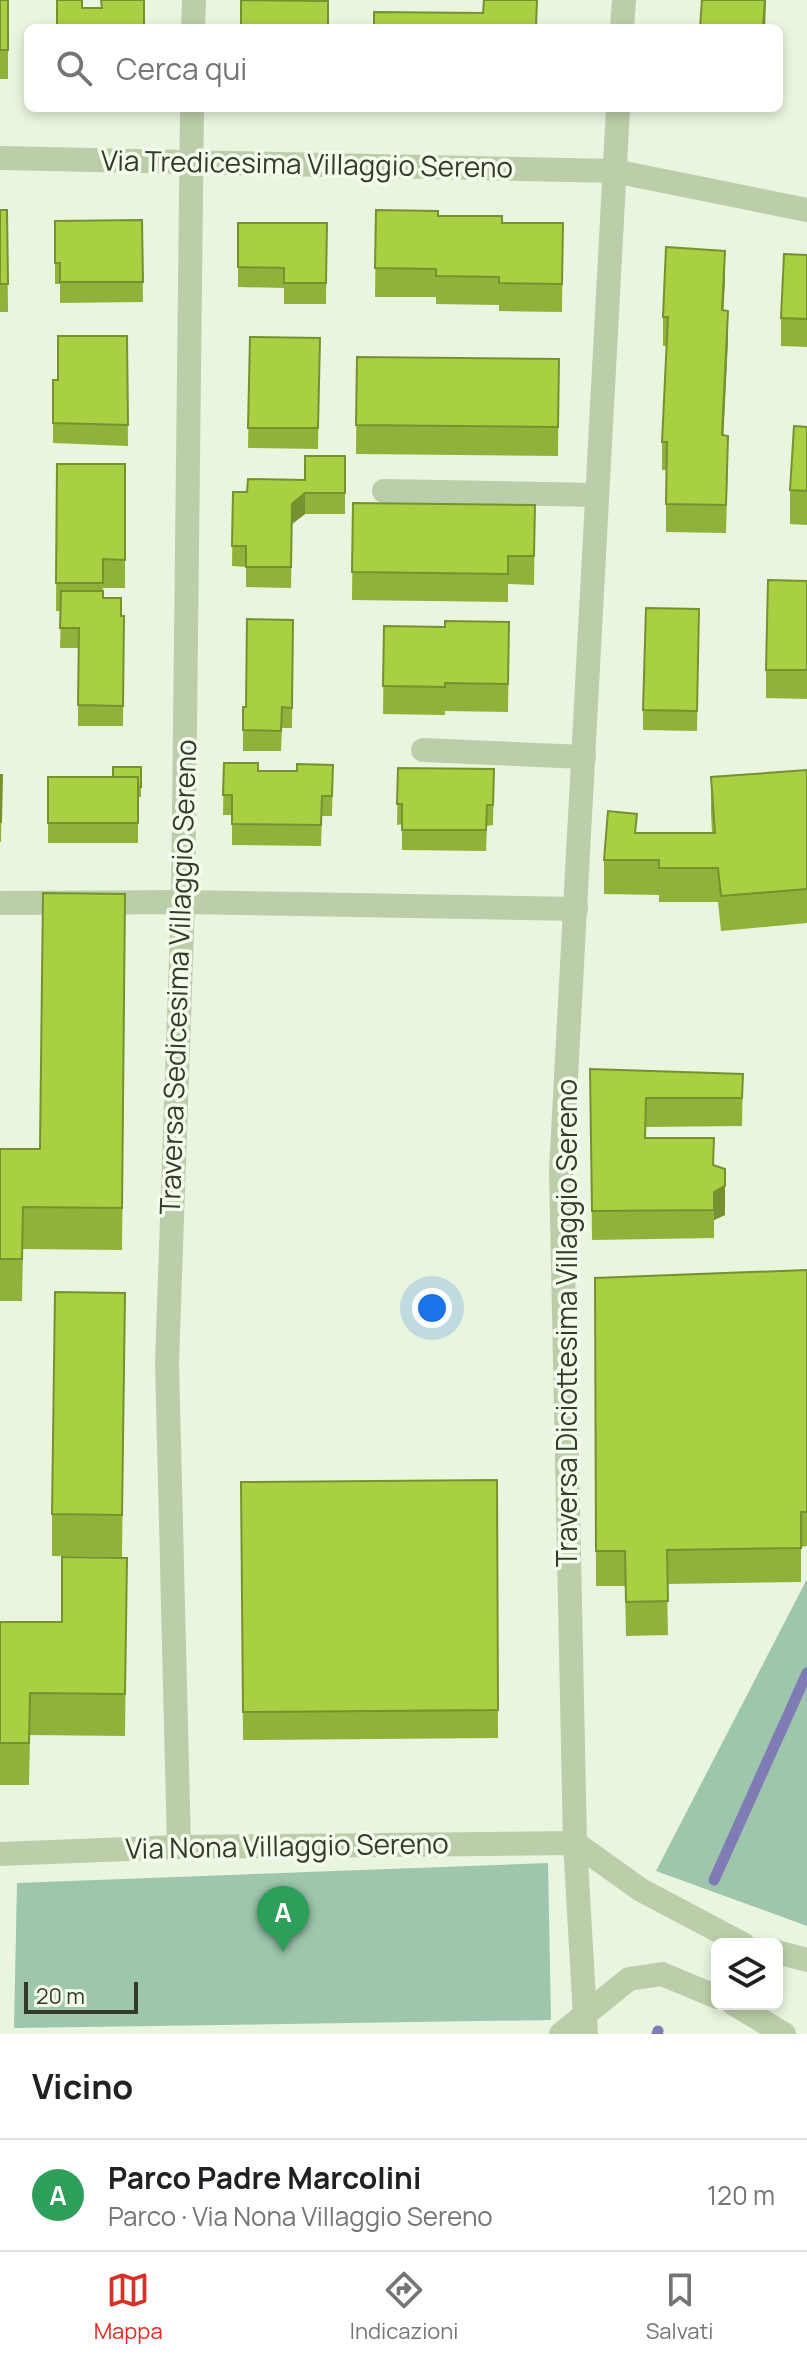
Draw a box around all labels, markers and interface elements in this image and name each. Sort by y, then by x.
search box [24,24,783,112]
icon: search [52,46,96,90]
text: Cerca qui [116,48,247,89]
street label: Via Tredicesima Villaggio Sereno [101,140,513,186]
street label: Traversa Sedicesima Villaggio Sereno [150,739,204,1215]
street label: Traversa Diciottesima Villaggio Sereno [547,1079,585,1567]
your location [412,1288,452,1328]
street label: Via Nona Villaggio Sereno [125,1823,449,1867]
pin: A [257,1886,309,1952]
map controls [711,1938,783,2010]
button: layers [711,1938,783,2010]
scale bar [24,1978,138,2014]
text: 20 m [36,1981,85,2011]
text: Vicino [32,2063,133,2109]
text: Parco Padre Marcolini [108,2157,421,2198]
text: A [49,2177,67,2213]
text: 120 m [707,2177,775,2213]
text: Parco · Via Nona Villaggio Sereno [108,2198,493,2234]
tab: Mappa [94,2268,163,2346]
tab: Indicazioni [350,2268,459,2346]
tab: Salvati [646,2268,713,2346]

